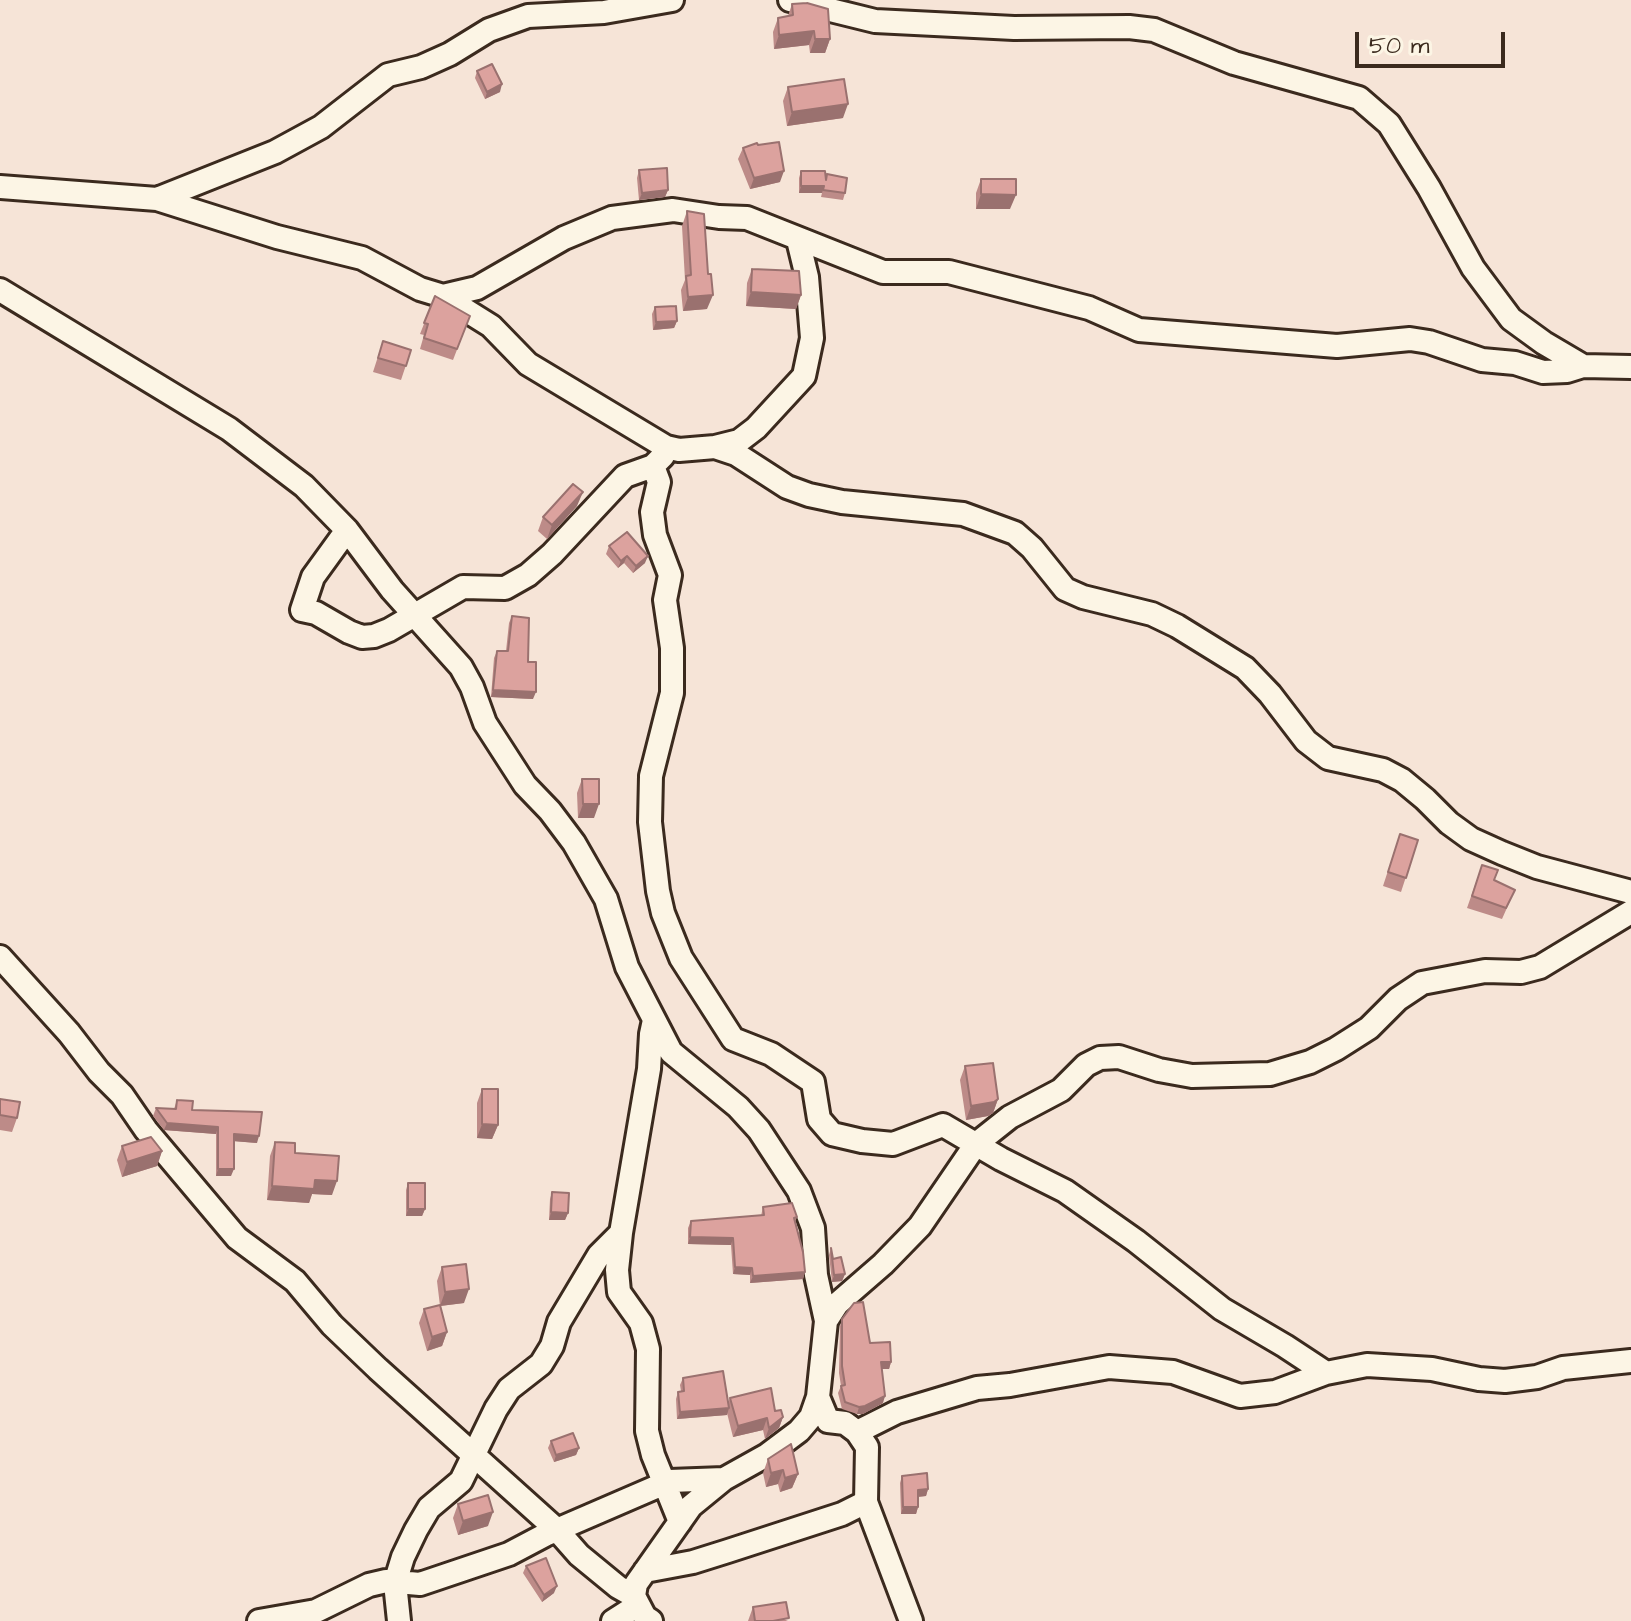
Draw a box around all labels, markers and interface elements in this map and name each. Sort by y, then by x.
scale bar [1359,16,1509,66]
text: 50 m [1369,29,1429,63]

